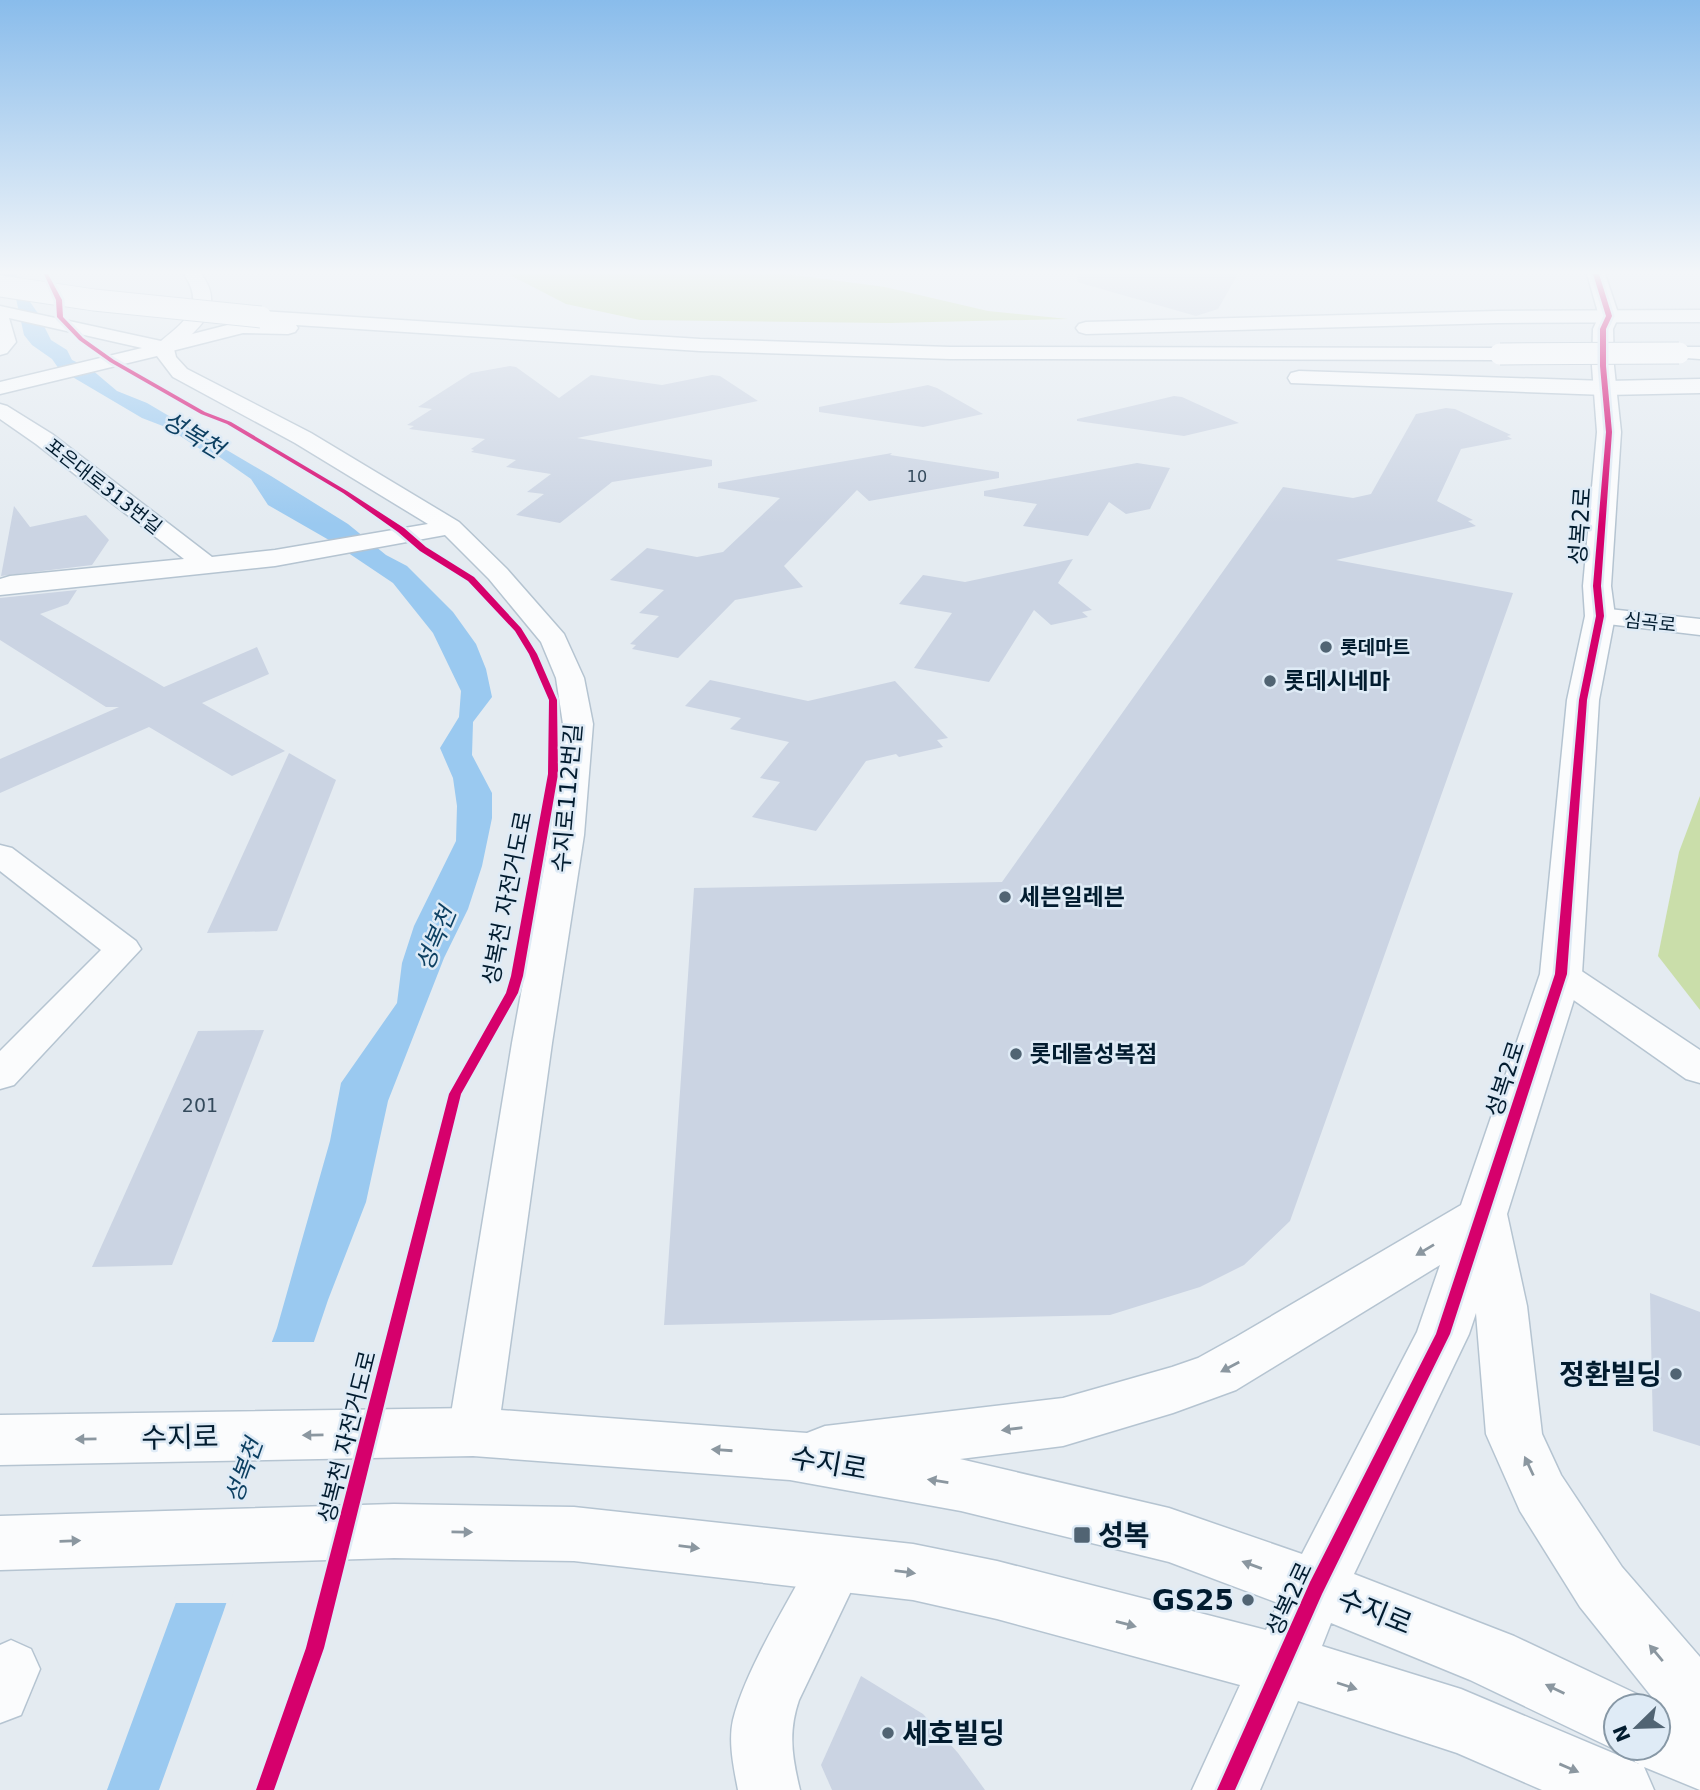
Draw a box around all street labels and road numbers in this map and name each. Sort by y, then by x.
street label: 포은대로313번길 [42,434,166,538]
street label: 성복2로 [1564,486,1596,566]
street label: 심곡로 [1623,608,1677,636]
street label: 수지로112번길 [548,722,586,874]
street label: 성복천 자전거도로 [477,809,537,987]
street label: 성복2로 [1481,1038,1529,1120]
street label: 성복천 자전거도로 [313,1348,381,1526]
street label: 수지로 [141,1420,219,1455]
street label: 수지로 [788,1441,870,1486]
street label: 성복2로 [1261,1558,1317,1640]
street label: 수지로 [1333,1582,1417,1641]

